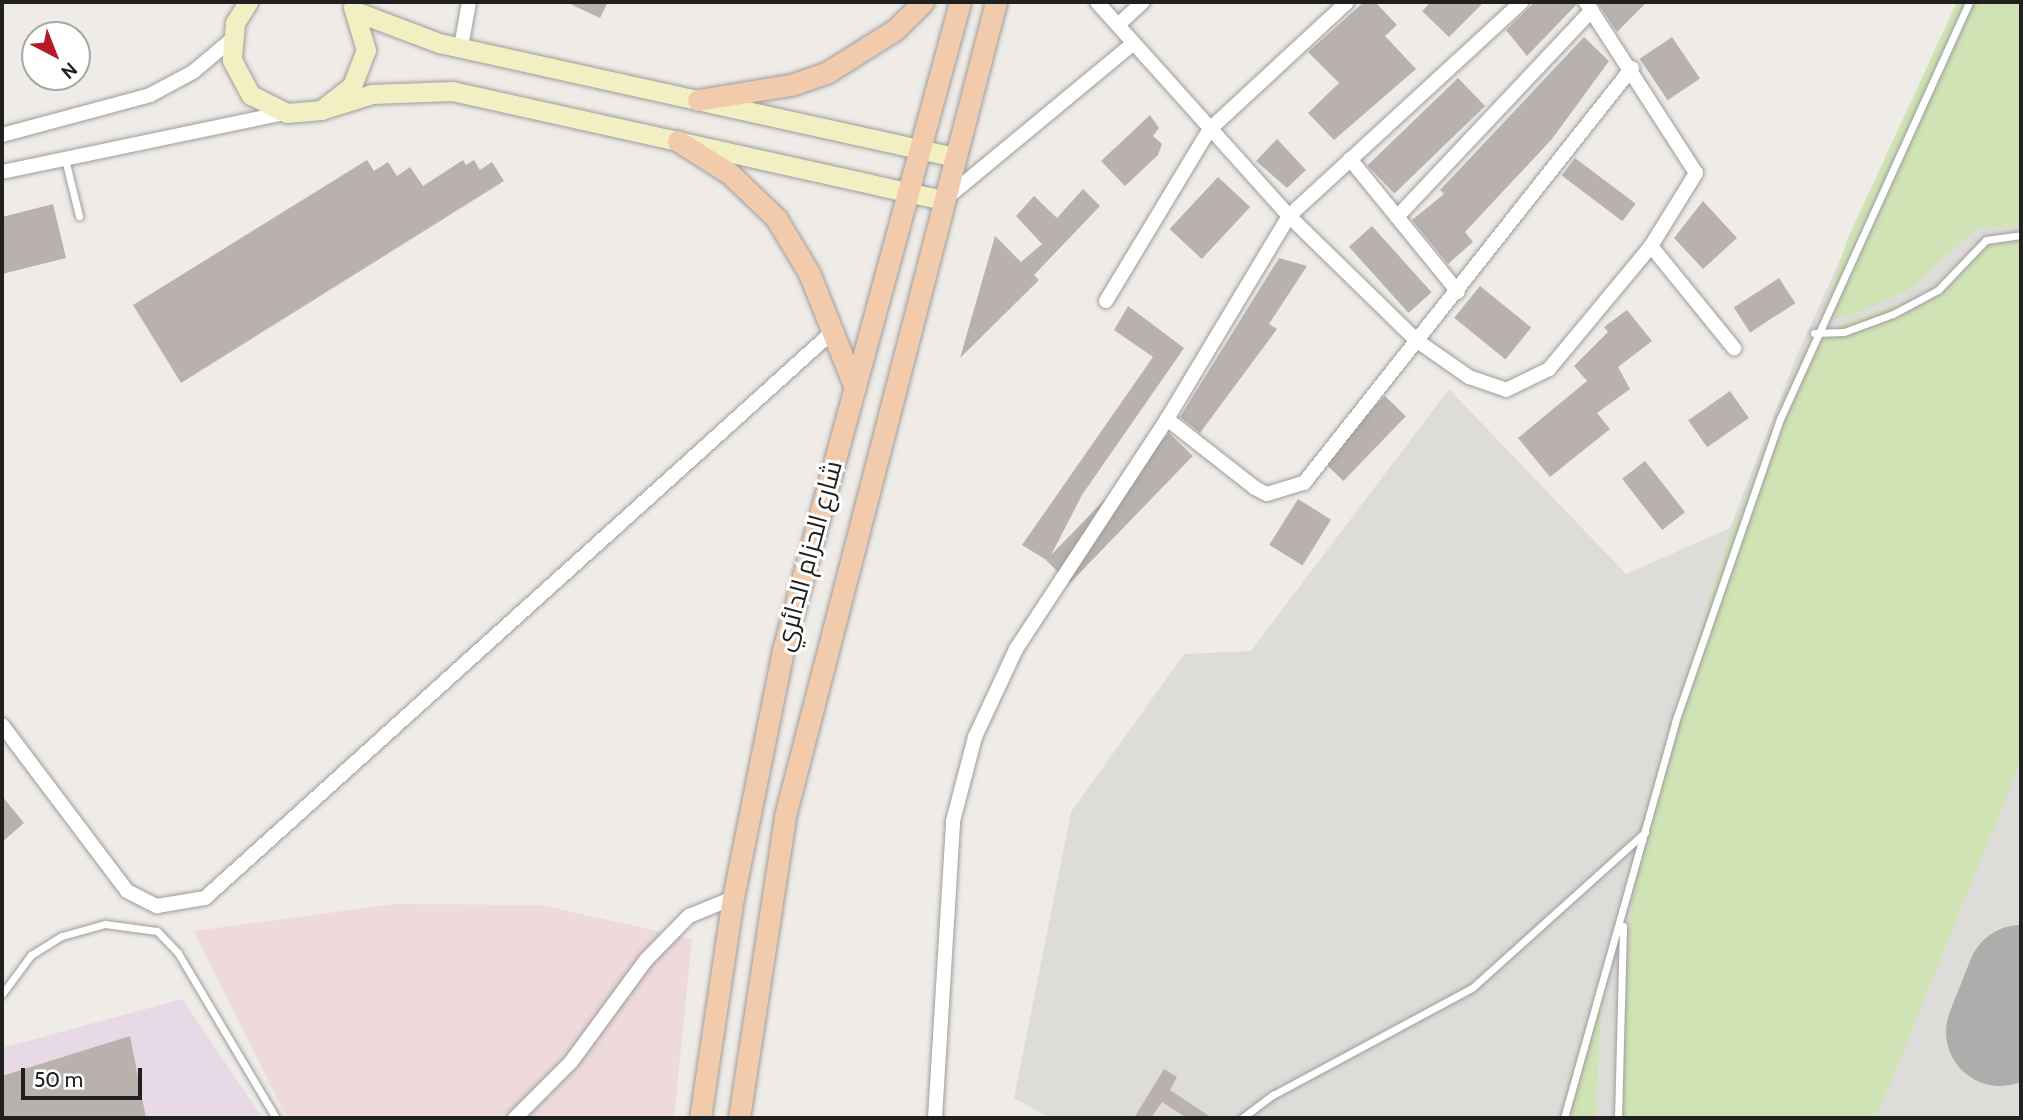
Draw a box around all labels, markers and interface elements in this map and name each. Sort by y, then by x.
north arrow [21,21,91,91]
text: N [56,57,82,84]
street label: شارع الحزام الدائري [769,457,849,655]
scale bar [24,1054,145,1098]
text: 50 m [34,1067,83,1092]

